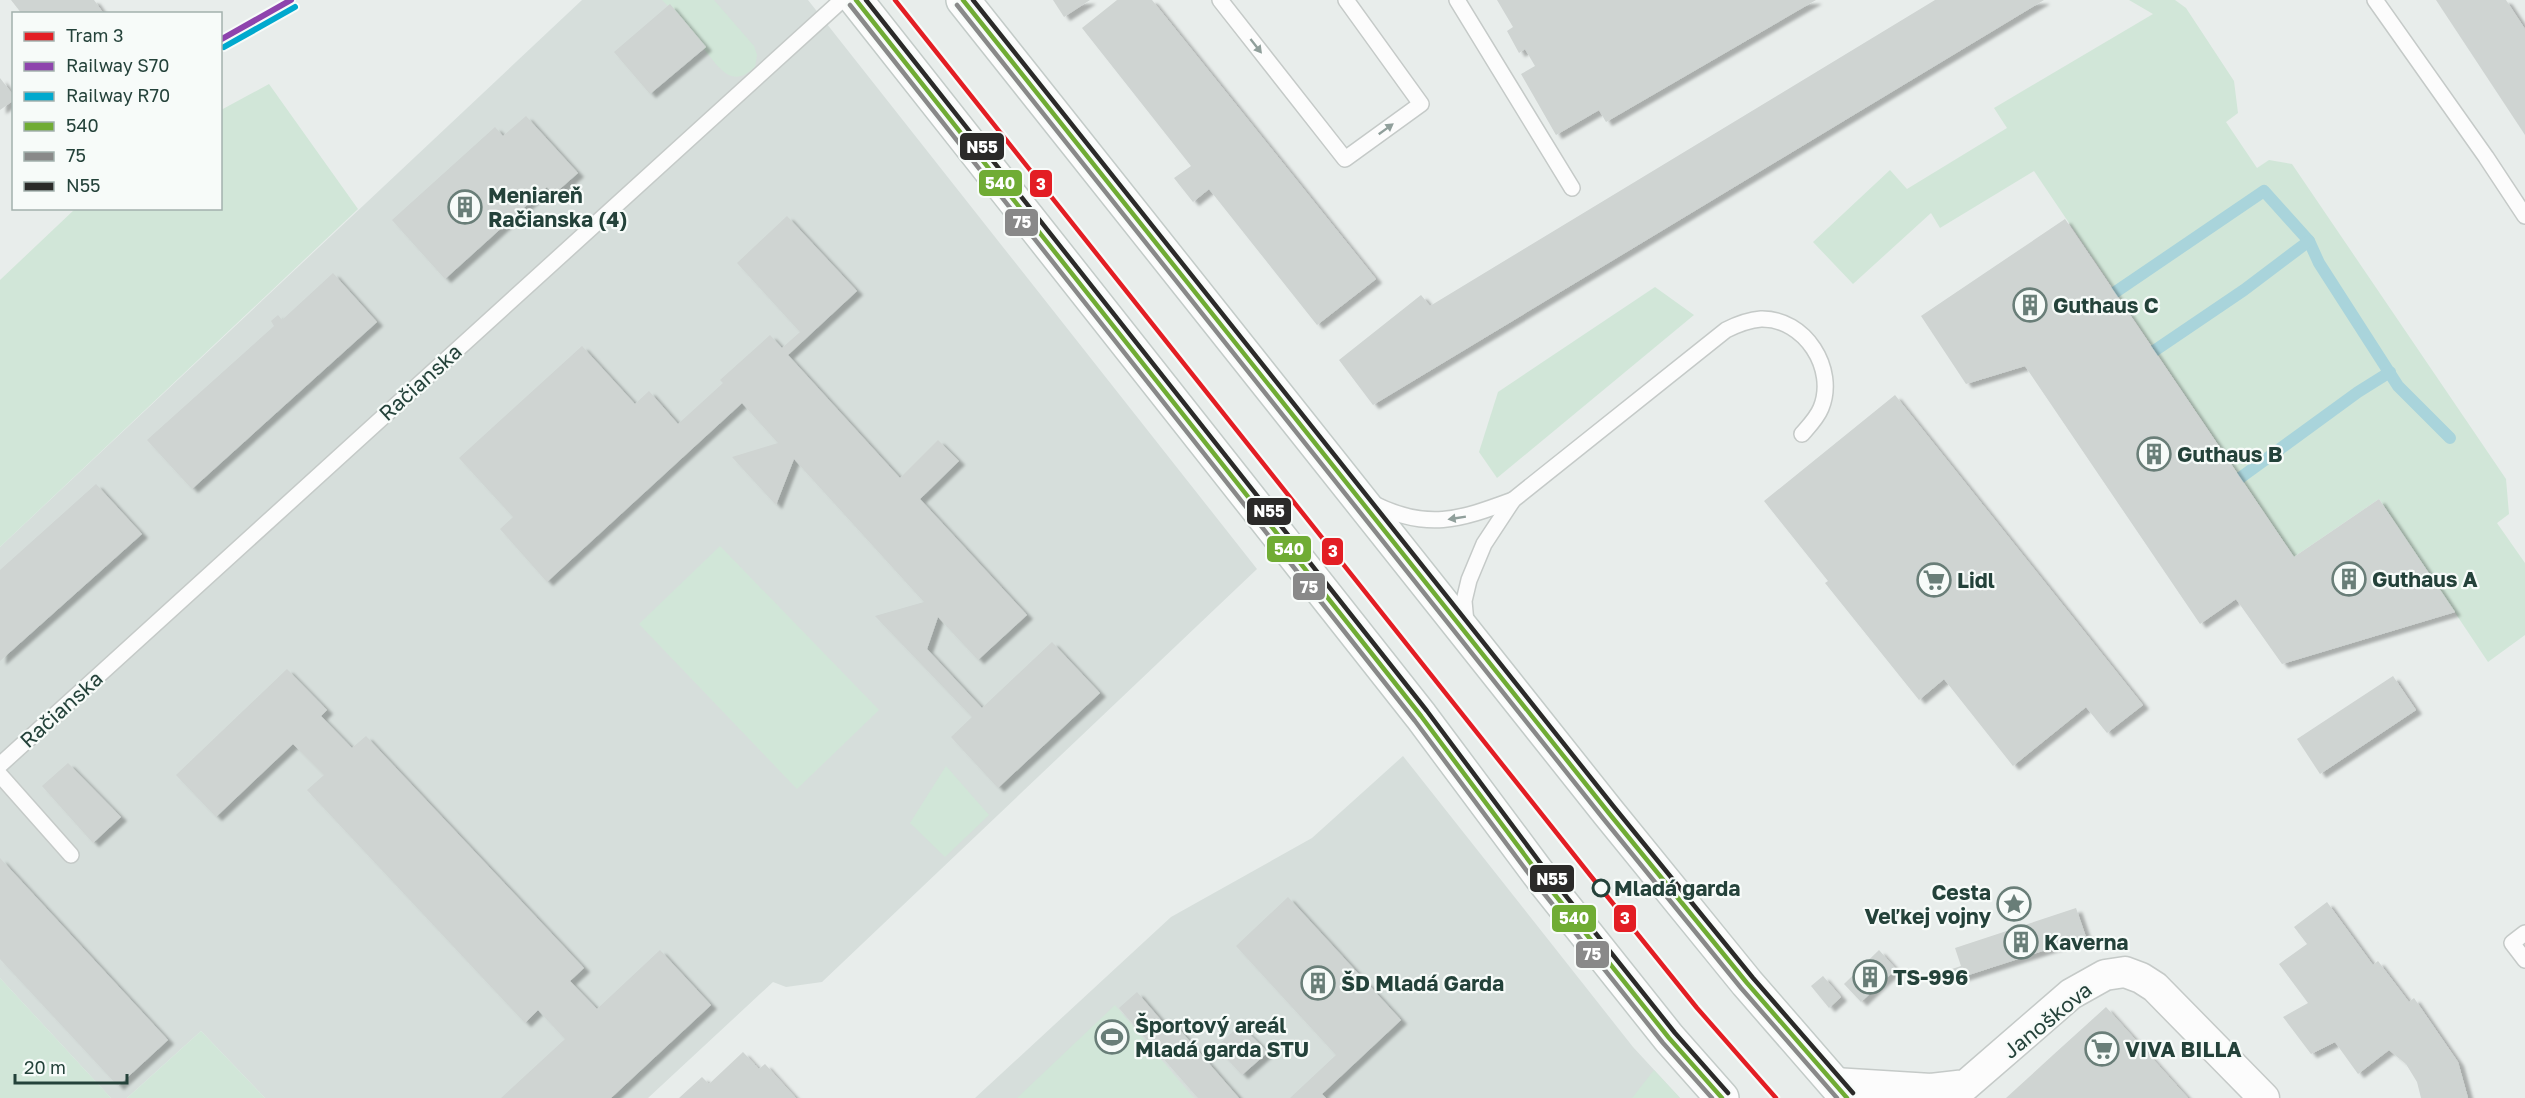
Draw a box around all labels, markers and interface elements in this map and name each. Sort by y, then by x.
legend [12,12,222,210]
text: Tram 3 [66,24,124,46]
one-way arrow [1250,38,1263,54]
text: Railway S70 [66,54,169,76]
text: Railway R70 [66,84,170,106]
text: 540 [66,114,99,136]
one-way arrow [1378,123,1394,135]
line badge: N55 [959,132,1005,161]
text: N55 [966,137,998,157]
text: 75 [66,144,86,166]
line badge: 540 [978,169,1023,197]
line badge: 3 [1029,169,1053,198]
text: 540 [985,173,1015,193]
text: N55 [66,174,101,196]
text: 3 [1036,174,1046,194]
place label: Meniareň Račianska (4) [488,182,627,232]
building icon: Meniareň Račianska (4) [447,189,483,225]
line badge: 75 [1004,208,1039,237]
text: 75 [1013,212,1031,232]
building icon: Guthaus C [2012,287,2048,323]
place label: Guthaus C [2053,292,2159,318]
street label: Račianska [373,338,467,426]
building icon: Guthaus B [2136,436,2172,472]
place label: Guthaus B [2177,441,2283,467]
line badge: N55 [1246,497,1292,526]
text: N55 [1253,501,1285,521]
one-way arrow [1448,513,1467,522]
line badge: 540 [1266,535,1312,563]
line badge: 3 [1321,537,1344,566]
text: 540 [1274,539,1304,559]
text: 3 [1328,541,1338,561]
building icon: Guthaus A [2331,561,2367,597]
supermarket icon: Lidl [1916,562,1952,598]
place label: Guthaus A [2372,566,2478,592]
place label: Lidl [1957,567,1995,593]
line badge: 75 [1292,572,1326,601]
text: 75 [1300,577,1318,597]
street label: Račianska [14,665,108,753]
line badge: N55 [1529,864,1575,893]
text: N55 [1536,869,1568,889]
place label: Mladá garda [1614,875,1740,901]
marker: Mladá garda [1592,879,1610,897]
place label: Cesta Veľkej vojny [1865,879,1991,929]
place icon: Cesta Veľkej vojny [1996,886,2032,922]
line badge: 540 [1551,904,1597,933]
line badge: 3 [1613,904,1637,933]
text: 540 [1559,908,1589,928]
text: 3 [1620,908,1630,928]
building icon: Kaverna [2003,924,2039,960]
place label: Kaverna [2044,929,2129,955]
line badge: 75 [1575,940,1610,969]
text: 75 [1583,944,1601,964]
building icon: TS-996 [1852,959,1888,995]
place label: TS-996 [1893,964,1968,990]
building icon: ŠD Mladá Garda [1300,965,1336,1001]
place label: ŠD Mladá Garda [1341,970,1504,996]
street label: Janoškova [1997,976,2097,1064]
place label: Športový areál Mladá garda STU [1135,1012,1309,1062]
sports icon: Športový areál Mladá garda STU [1094,1019,1130,1055]
supermarket icon: VIVA BILLA [2084,1031,2120,1067]
place label: VIVA BILLA [2125,1036,2242,1062]
scale bar [15,1047,128,1085]
text: 20 m [24,1056,66,1078]

